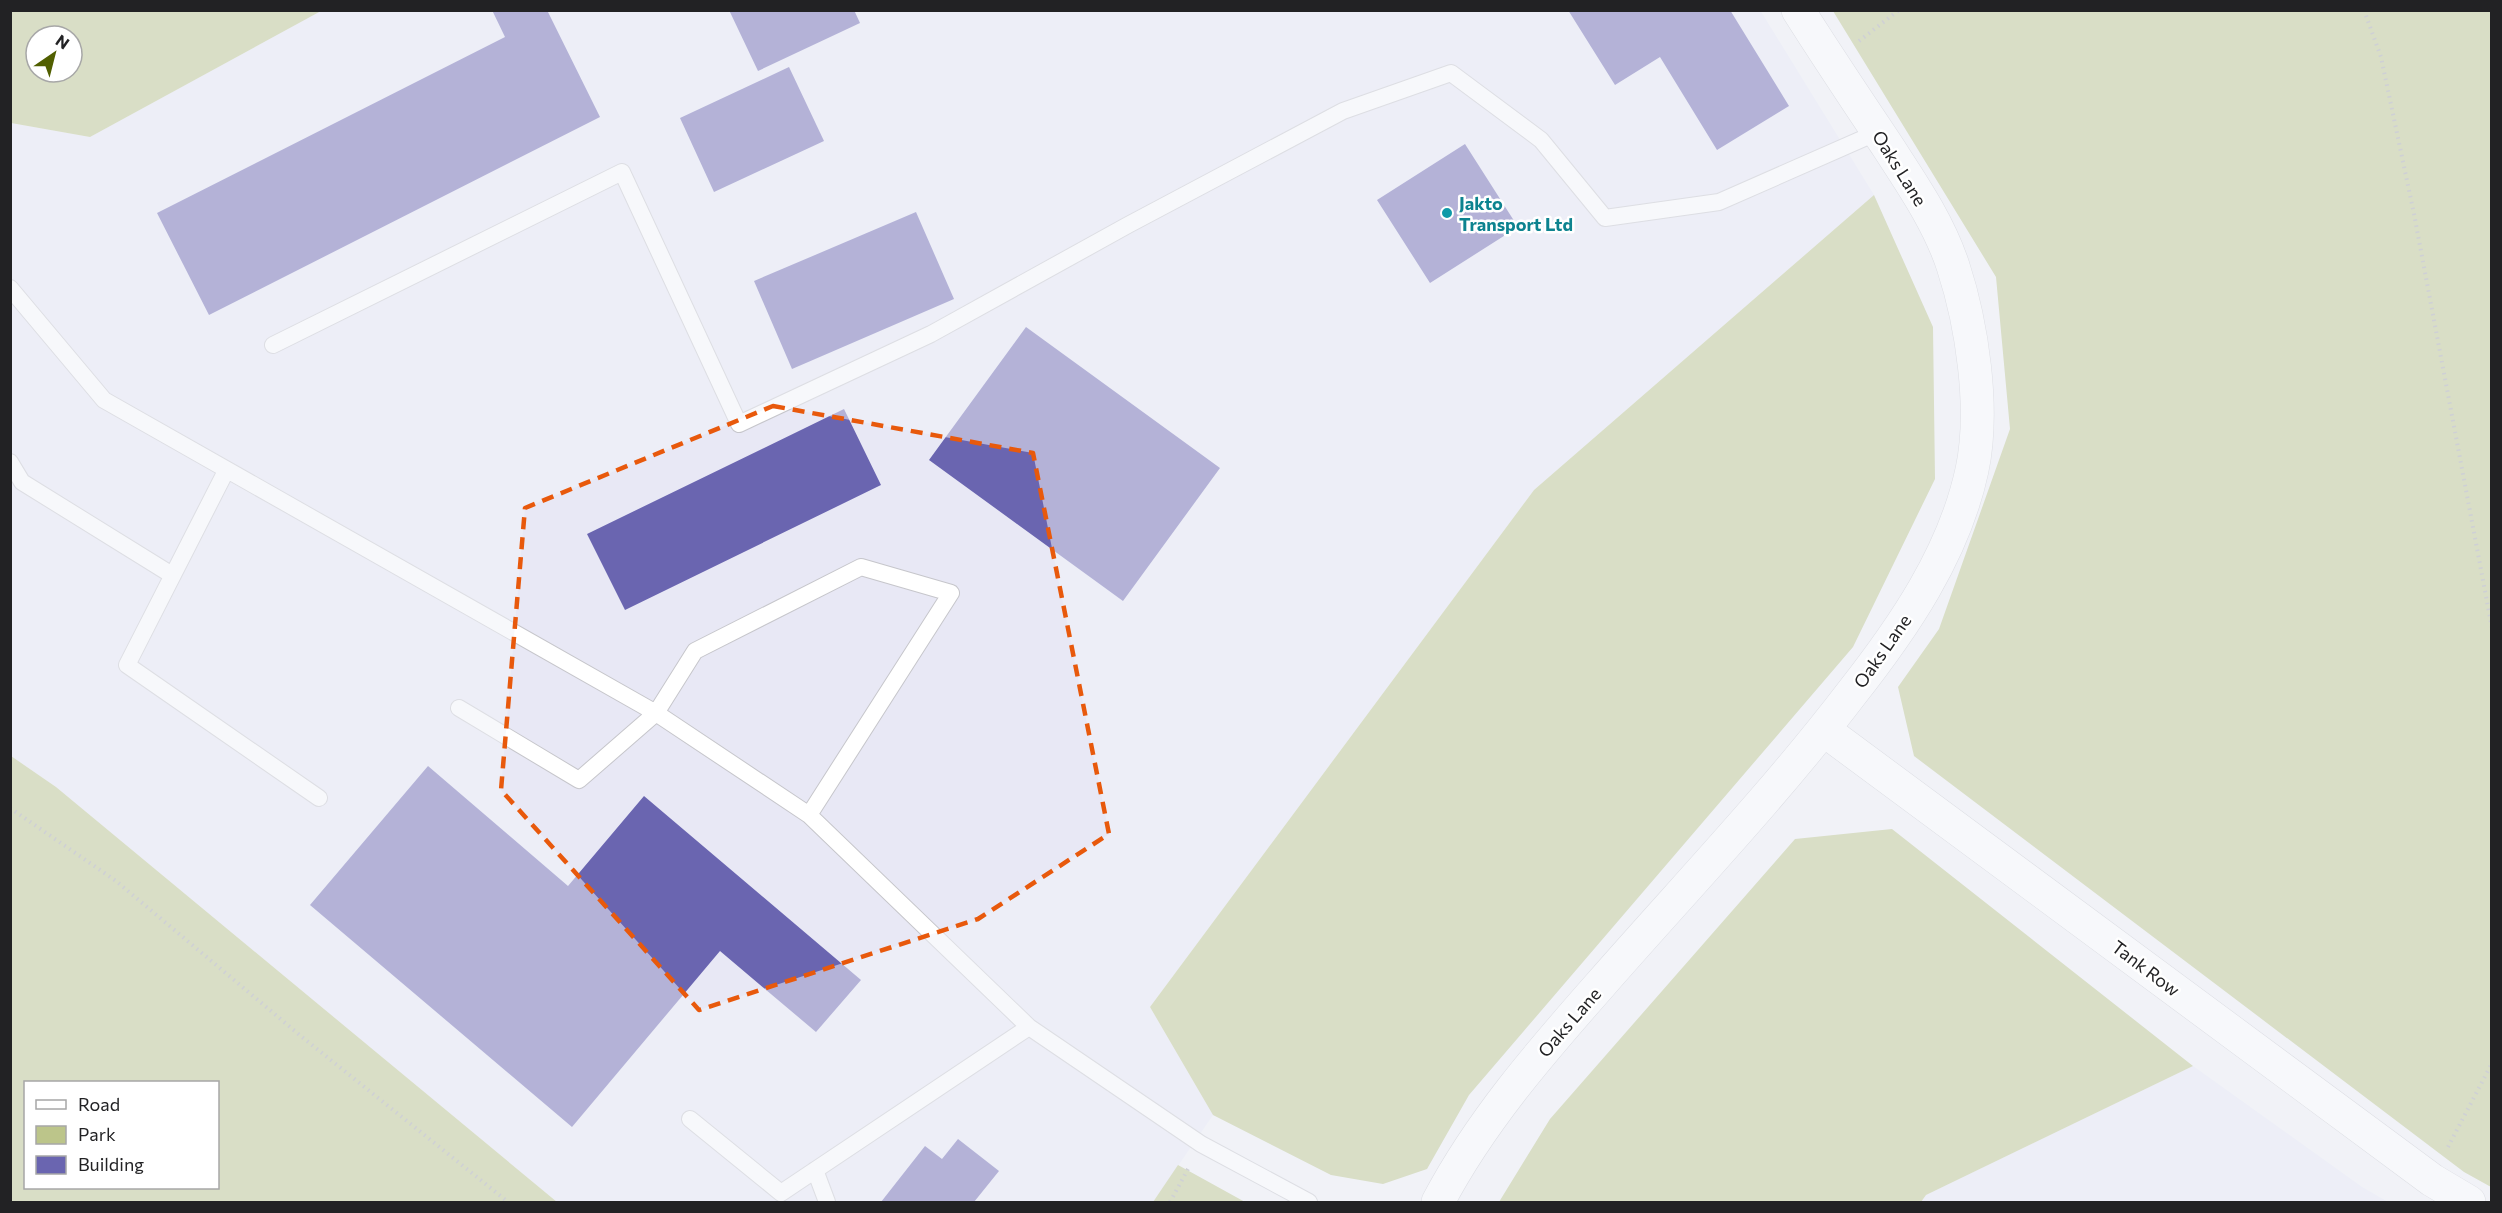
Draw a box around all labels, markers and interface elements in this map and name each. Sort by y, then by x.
north arrow [24,24,84,84]
text: N [53,30,73,53]
street label: Oaks Lane [1868,126,1932,210]
place label: Jakto Transport Ltd [1459,192,1573,235]
marker: Jakto Transport Ltd [1440,206,1454,220]
street label: Oaks Lane [1849,610,1915,692]
street label: Tank Row [2108,935,2184,1001]
street label: Oaks Lane [1533,983,1605,1061]
legend [24,1081,219,1189]
text: Road [78,1093,120,1115]
text: Park [78,1123,116,1145]
text: Building [78,1153,144,1175]

